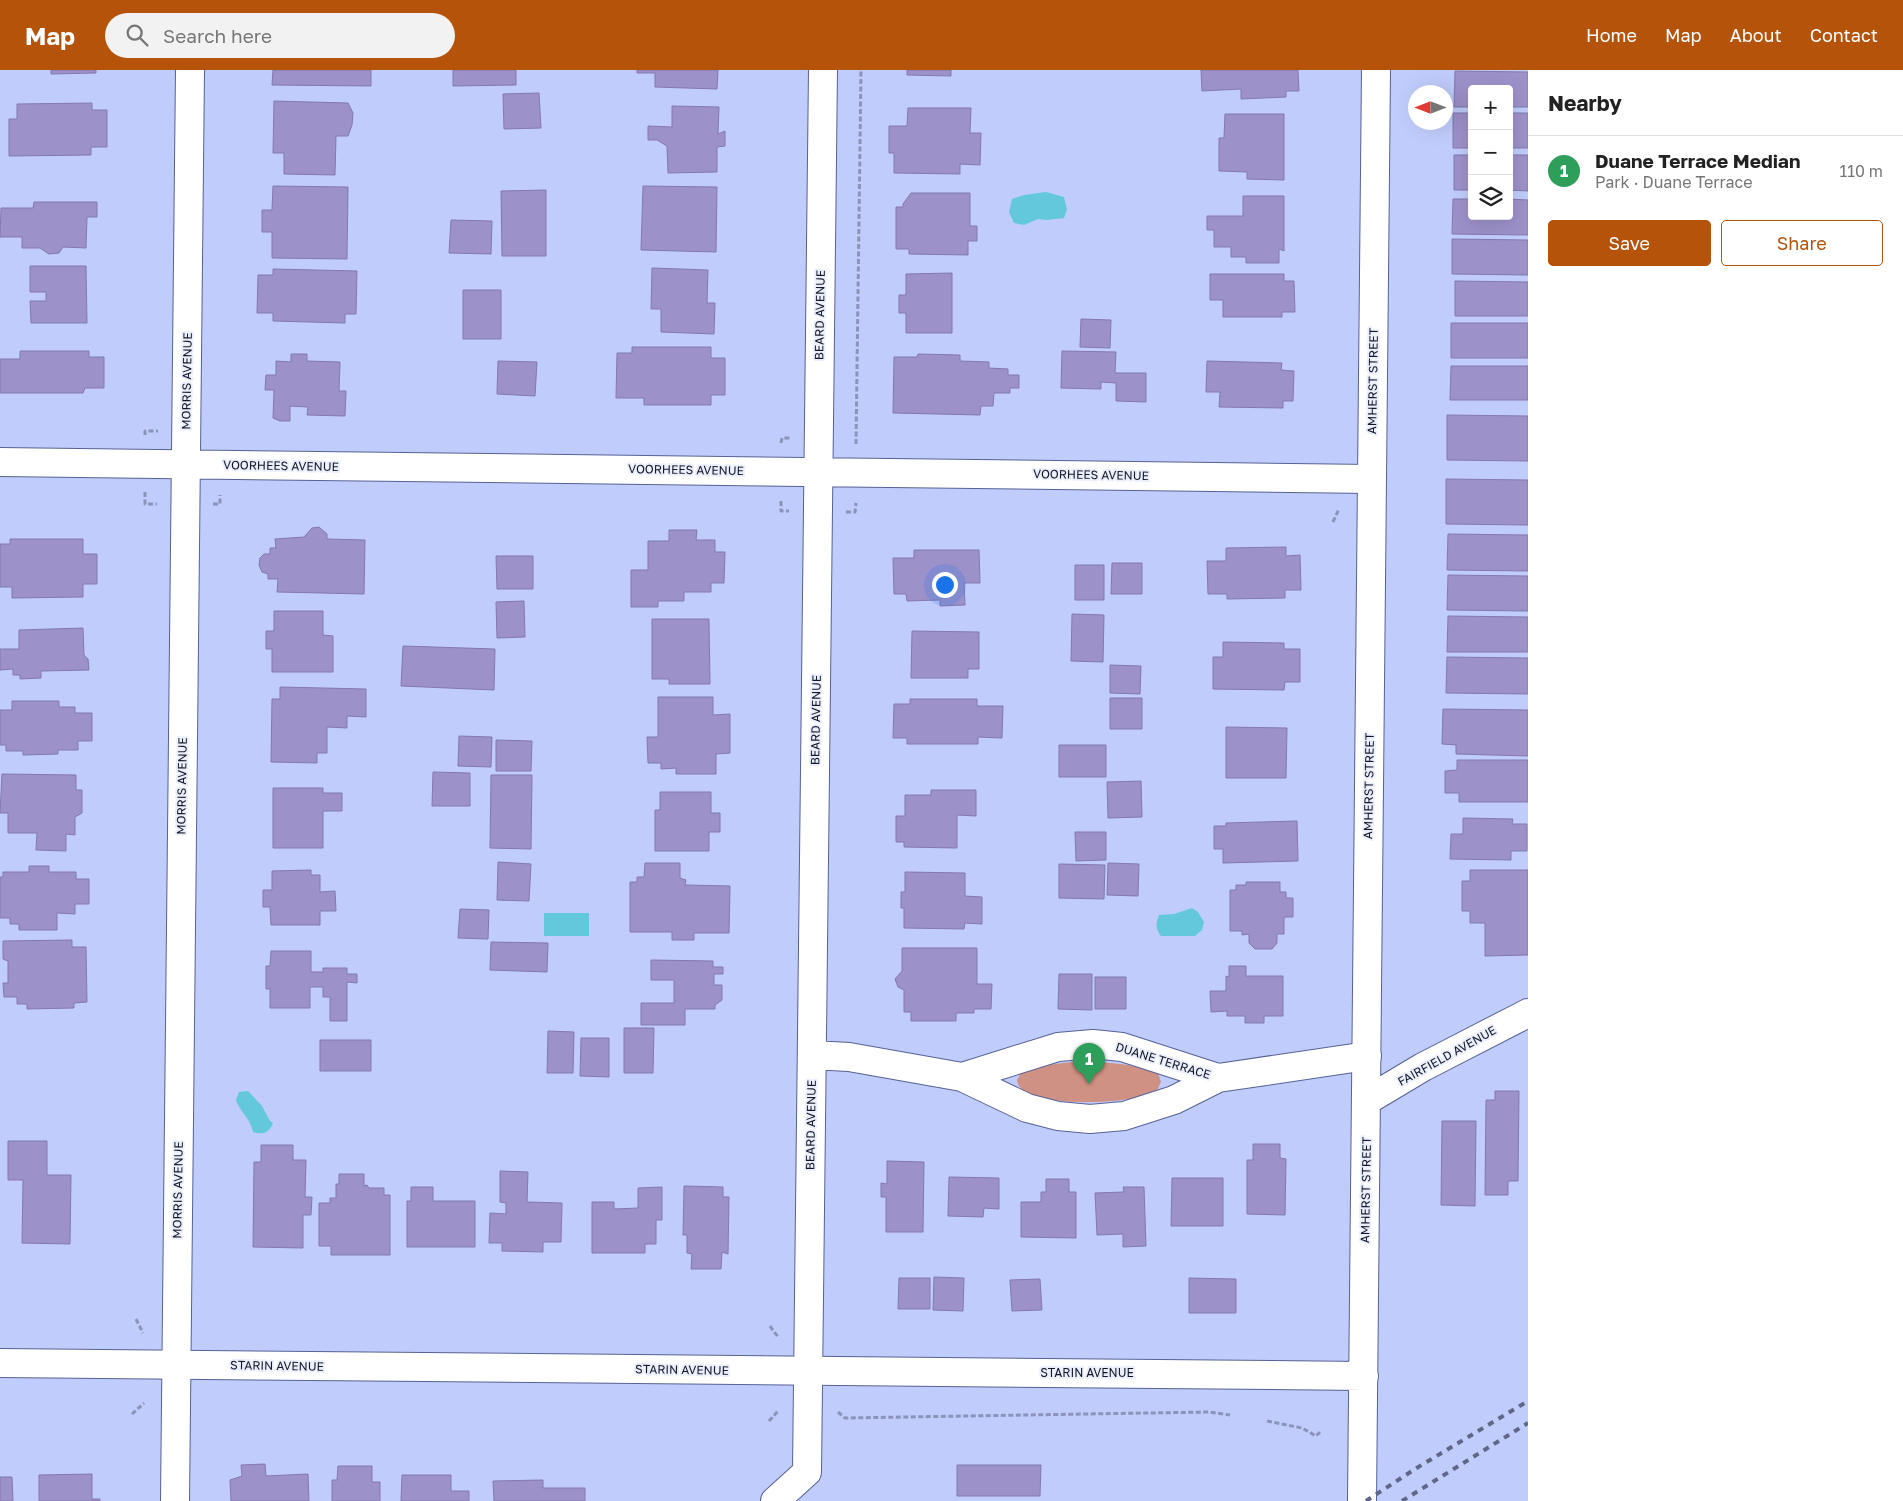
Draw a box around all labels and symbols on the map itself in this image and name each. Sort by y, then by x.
north arrow [1408,85,1453,130]
street label: BEARD AVENUE [811,270,828,360]
street label: AMHERST STREET [1364,327,1381,434]
street label: MORRIS AVENUE [178,332,195,430]
street label: VOORHEES AVENUE [223,457,339,474]
street label: VOORHEES AVENUE [628,461,744,478]
street label: VOORHEES AVENUE [1033,466,1149,483]
your location [932,572,958,598]
street label: BEARD AVENUE [807,675,824,765]
street label: AMHERST STREET [1360,732,1377,839]
street label: MORRIS AVENUE [173,737,190,835]
street label: FAIRFIELD AVENUE [1395,1022,1499,1089]
street label: DUANE TERRACE [1114,1039,1213,1082]
pin: 1 [1073,1043,1105,1084]
street label: BEARD AVENUE [802,1080,819,1170]
street label: AMHERST STREET [1357,1136,1374,1243]
street label: MORRIS AVENUE [169,1141,186,1239]
street label: STARIN AVENUE [230,1357,324,1374]
street label: STARIN AVENUE [635,1361,729,1378]
street label: STARIN AVENUE [1040,1365,1134,1380]

